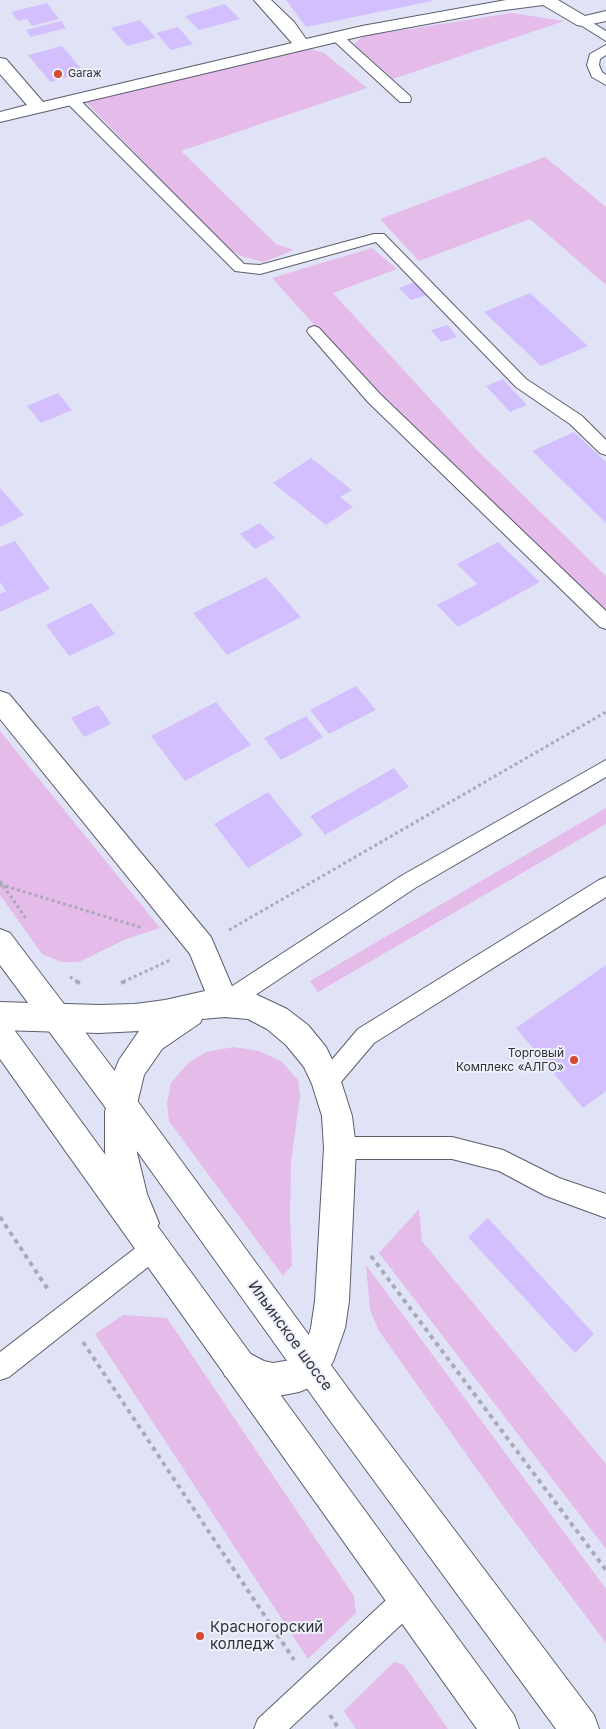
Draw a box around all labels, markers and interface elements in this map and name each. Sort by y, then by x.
place label: Garaж [68,67,102,81]
marker: Garaж [52,68,64,80]
place label: Торговый Комплекс «АЛГО» [456,1046,564,1074]
marker: Торговый Комплекс «АЛГО» [568,1054,580,1066]
street label: Ильинское шоссе [244,1277,336,1395]
place label: Красногорский колледж [210,1618,323,1653]
marker: Красногорский колледж [194,1630,206,1642]

